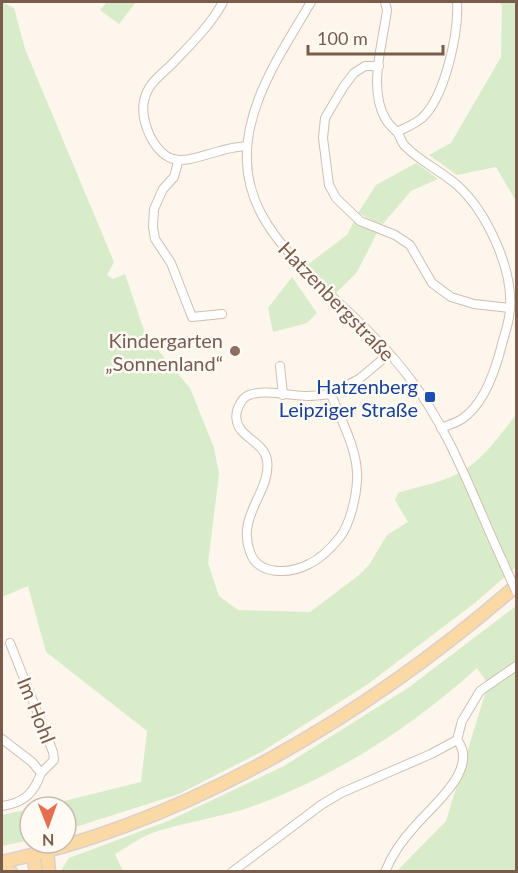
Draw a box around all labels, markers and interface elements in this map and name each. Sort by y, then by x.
scale bar [308,18,443,56]
text: 100 m [317,27,368,49]
street label: Hatzenbergstraße [274,236,400,366]
place label: Kindergarten „Sonnenland“ [105,328,223,375]
marker: Kindergarten „Sonnenland“ [228,344,242,358]
place label: Hatzenberg Leipziger Straße [279,374,418,421]
marker: Hatzenberg Leipziger Straße [423,390,437,404]
street label: Im Hohl [13,673,61,747]
north arrow [18,795,78,855]
text: N [42,831,55,850]

